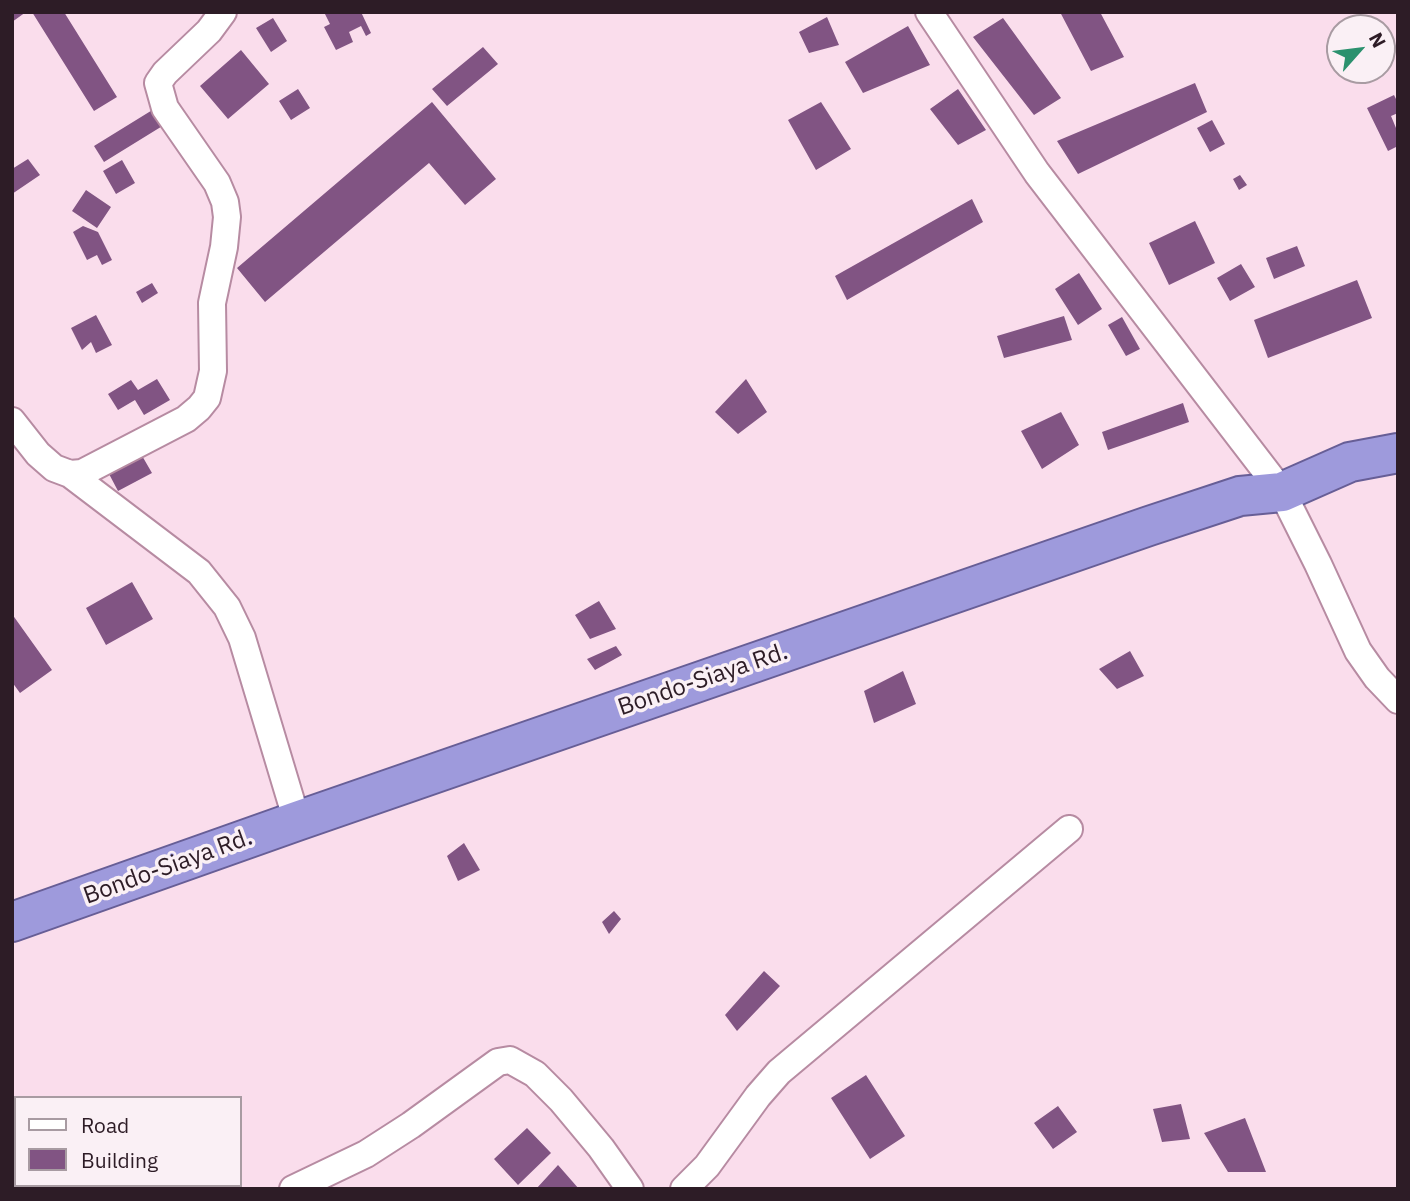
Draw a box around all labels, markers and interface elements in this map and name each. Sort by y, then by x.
north arrow [1326,14,1396,84]
text: N [1364,28,1392,52]
street label: Bondo-Siaya Rd. [614,637,792,723]
street label: Bondo-Siaya Rd. [80,823,256,911]
legend [14,1096,242,1187]
text: Road [81,1111,129,1139]
text: Building [81,1146,158,1174]

